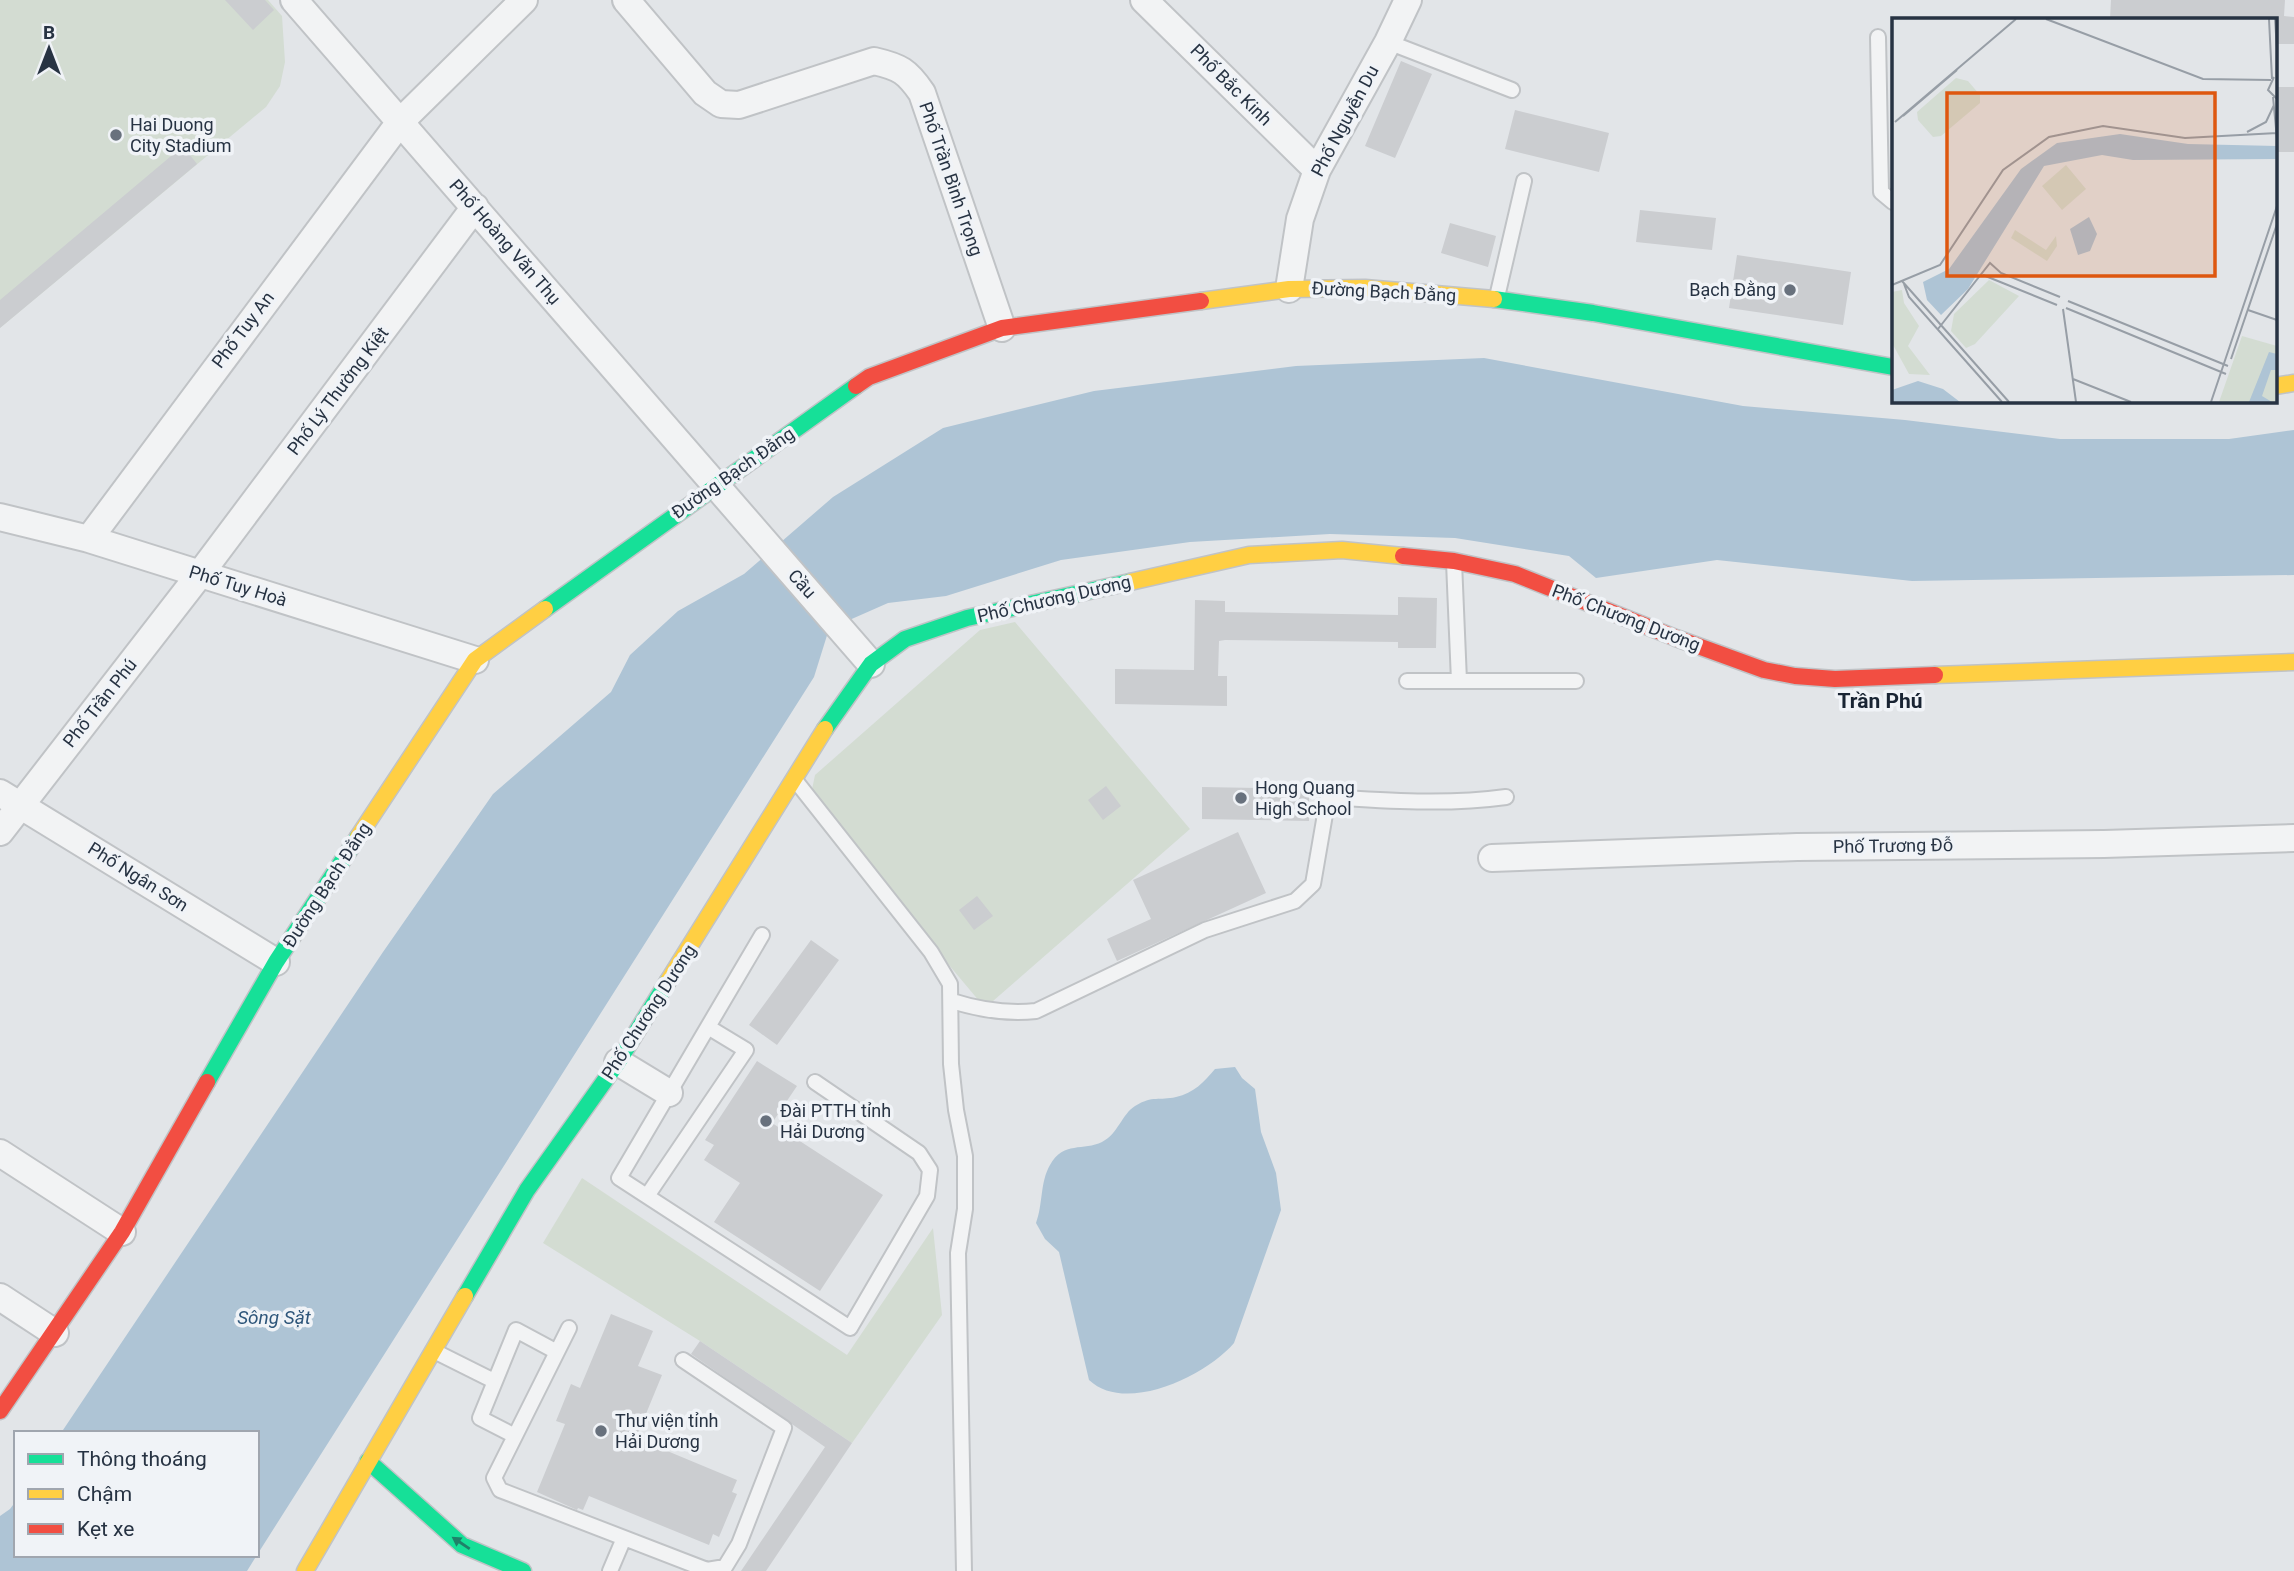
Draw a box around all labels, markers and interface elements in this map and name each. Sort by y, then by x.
north arrow [14,14,84,84]
inset map [1892,18,2276,402]
text: B [43,21,55,44]
street label: Phố Bắc Kinh [1186,40,1276,130]
street label: Phố Nguyễn Du [1306,62,1383,180]
street label: Phố Trần Bình Trọng [915,99,988,259]
place label: Hai Duong City Stadium [130,114,232,156]
marker: Hai Duong City Stadium [108,127,124,143]
street label: Phố Hoàng Văn Thụ [445,175,565,309]
street label: Đường Bạch Đằng [1311,277,1457,306]
place label: Bạch Đằng [1689,279,1776,300]
marker: Bạch Đằng [1782,282,1798,298]
street label: Phố Tuy An [207,287,278,372]
street label: Phố Lý Thường Kiệt [283,322,393,459]
street label: Đường Bạch Đằng [667,422,798,523]
street label: Phố Tuy Hoà [187,561,290,610]
street label: Cầu [784,565,821,602]
street label: Phố Chương Dương [975,571,1133,626]
street label: Phố Chương Dương [1549,580,1703,655]
street label: Phố Trần Phú [58,654,141,751]
district label: Trần Phú [1838,689,1922,713]
place label: Hong Quang High School [1255,777,1355,819]
marker: Hong Quang High School [1233,790,1249,806]
street label: Đường Bạch Đằng [278,818,375,951]
street label: Phố Trương Đỗ [1833,834,1953,857]
street label: Phố Ngân Sơn [84,837,192,916]
street label: Phố Chương Dương [597,940,700,1083]
place label: Đài PTTH tỉnh Hải Dương [780,1100,891,1142]
marker: Đài PTTH tỉnh Hải Dương [758,1113,774,1129]
water label: Sông Sặt [237,1306,312,1329]
place label: Thư viện tỉnh Hải Dương [615,1410,719,1452]
marker: Thư viện tỉnh Hải Dương [593,1423,609,1439]
legend [14,1431,259,1557]
text: Thông thoáng [77,1447,207,1471]
text: Chậm [77,1482,132,1506]
text: Kẹt xe [77,1517,134,1541]
one-way arrow [451,1536,471,1549]

